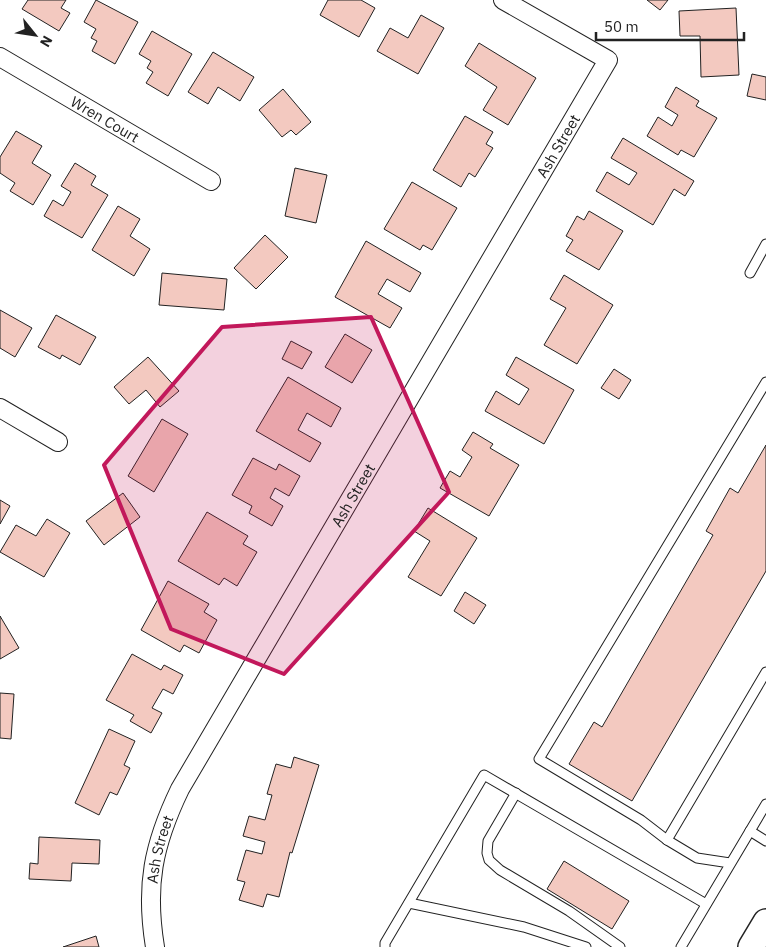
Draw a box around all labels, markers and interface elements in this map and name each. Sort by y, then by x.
north arrow [10,10,60,60]
scale bar [596,10,744,42]
text: 50 m [604,17,639,36]
text: N [36,33,57,50]
street label: Wren Court [68,91,143,146]
street label: Ash Street [532,111,584,181]
street label: Ash Street [327,460,379,530]
street label: Ash Street [142,812,177,884]

